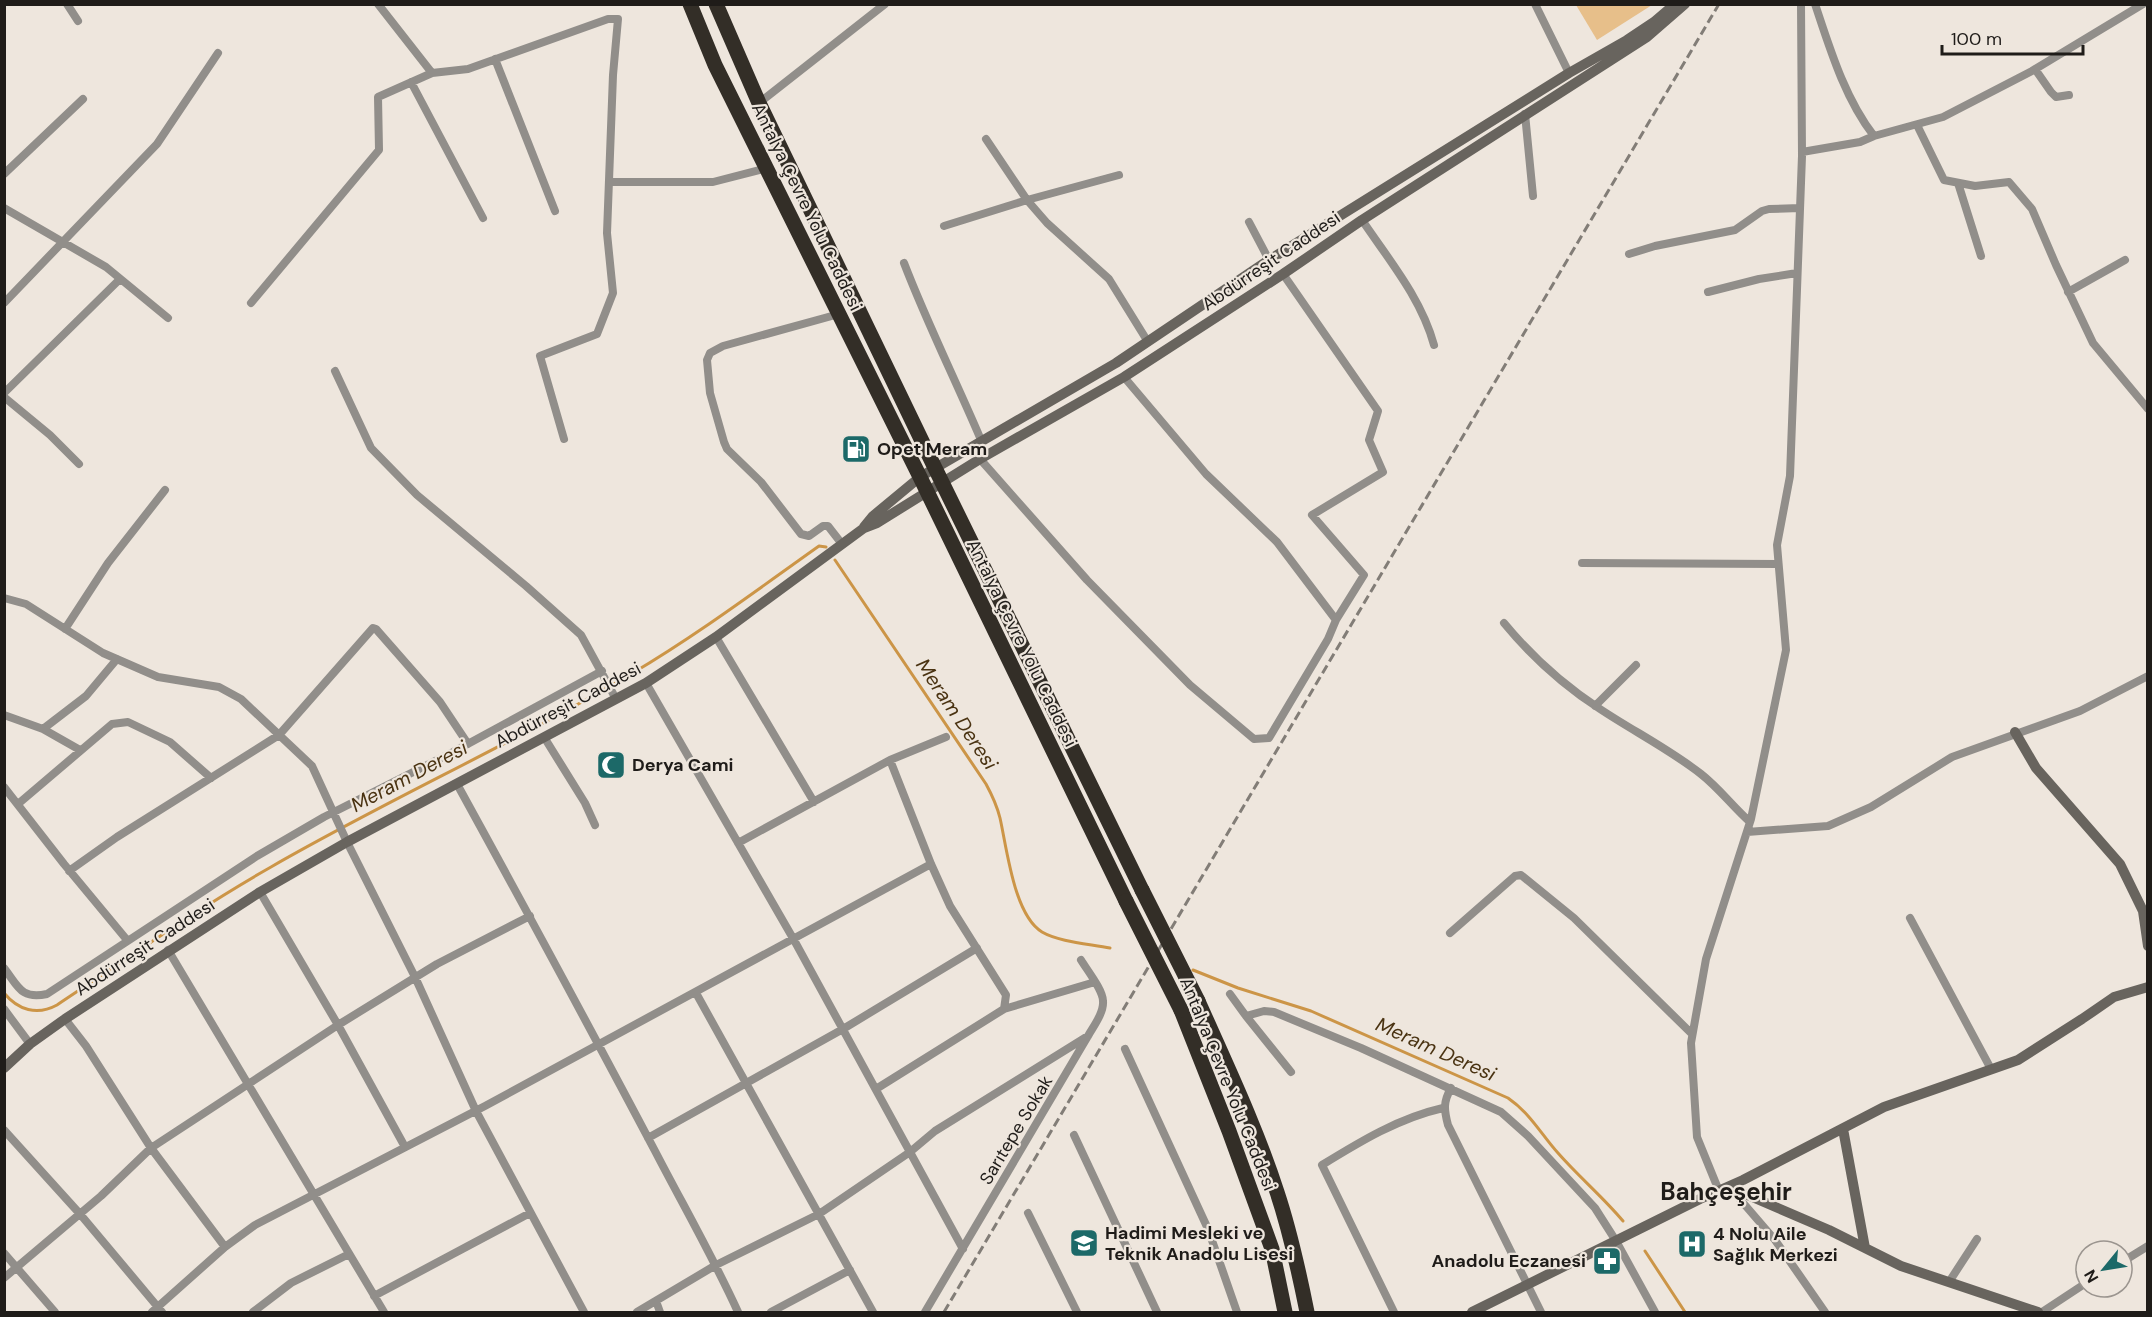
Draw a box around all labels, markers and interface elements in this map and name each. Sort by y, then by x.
scale bar [1942,18,2083,56]
text: 100 m [1951,27,2002,51]
street label: Antalya Çevre Yolu Caddesi [746,99,868,315]
street label: Abdürreşit Caddesi [1197,206,1345,316]
fuel station icon: Opet Meram [840,433,872,465]
place label: Opet Meram [877,437,987,461]
street label: Antalya Çevre Yolu Caddesi [961,535,1083,751]
water label: Meram Deresi [910,653,1004,776]
street label: Abdürreşit Caddesi [491,656,645,754]
water label: Meram Deresi [346,734,473,818]
mosque icon: Derya Cami [595,749,627,781]
place label: Derya Cami [632,753,734,777]
street label: Abdürreşit Caddesi [70,893,220,1001]
street label: Antalya Çevre Yolu Caddesi [1174,974,1282,1194]
water label: Meram Deresi [1372,1011,1501,1088]
street label: Sarıtepe Sokak [974,1071,1058,1189]
district label: Bahçeşehir [1660,1176,1792,1207]
place label: Hadimi Mesleki ve Teknik Anadolu Lisesi [1105,1221,1293,1266]
place label: 4 Nolu Aile Sağlık Merkezi [1713,1222,1838,1267]
school or university icon: Hadimi Mesleki ve Teknik Anadolu Lisesi [1068,1227,1100,1259]
hospital icon: 4 Nolu Aile Sağlık Merkezi [1676,1228,1708,1260]
north arrow [2074,1239,2134,1299]
pharmacy icon: Anadolu Eczanesi [1591,1245,1623,1277]
place label: Anadolu Eczanesi [1431,1249,1586,1273]
text: N [2079,1266,2103,1287]

